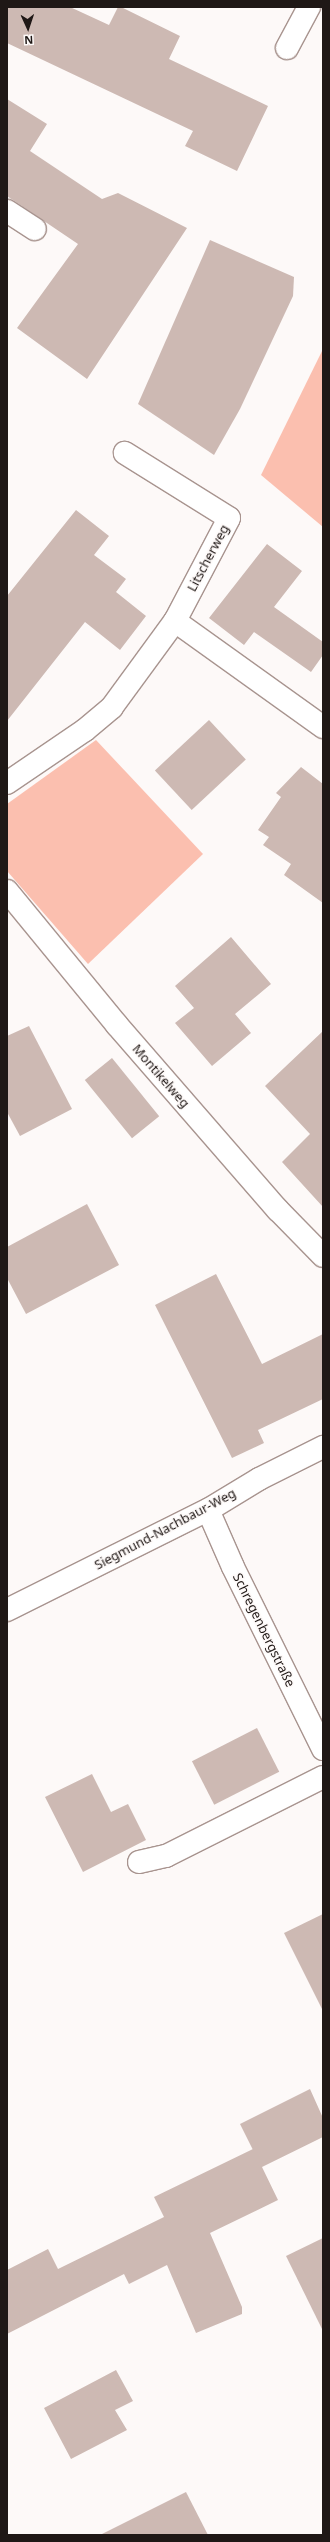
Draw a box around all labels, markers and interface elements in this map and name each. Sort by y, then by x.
north arrow [8,8,48,48]
text: N [24,33,34,48]
street label: Litscherweg [184,522,232,594]
street label: Montikelweg [129,1041,193,1111]
street label: Siegmund-Nachbaur-Weg [92,1485,238,1573]
street label: Schregenbergstraße [230,1571,298,1689]

